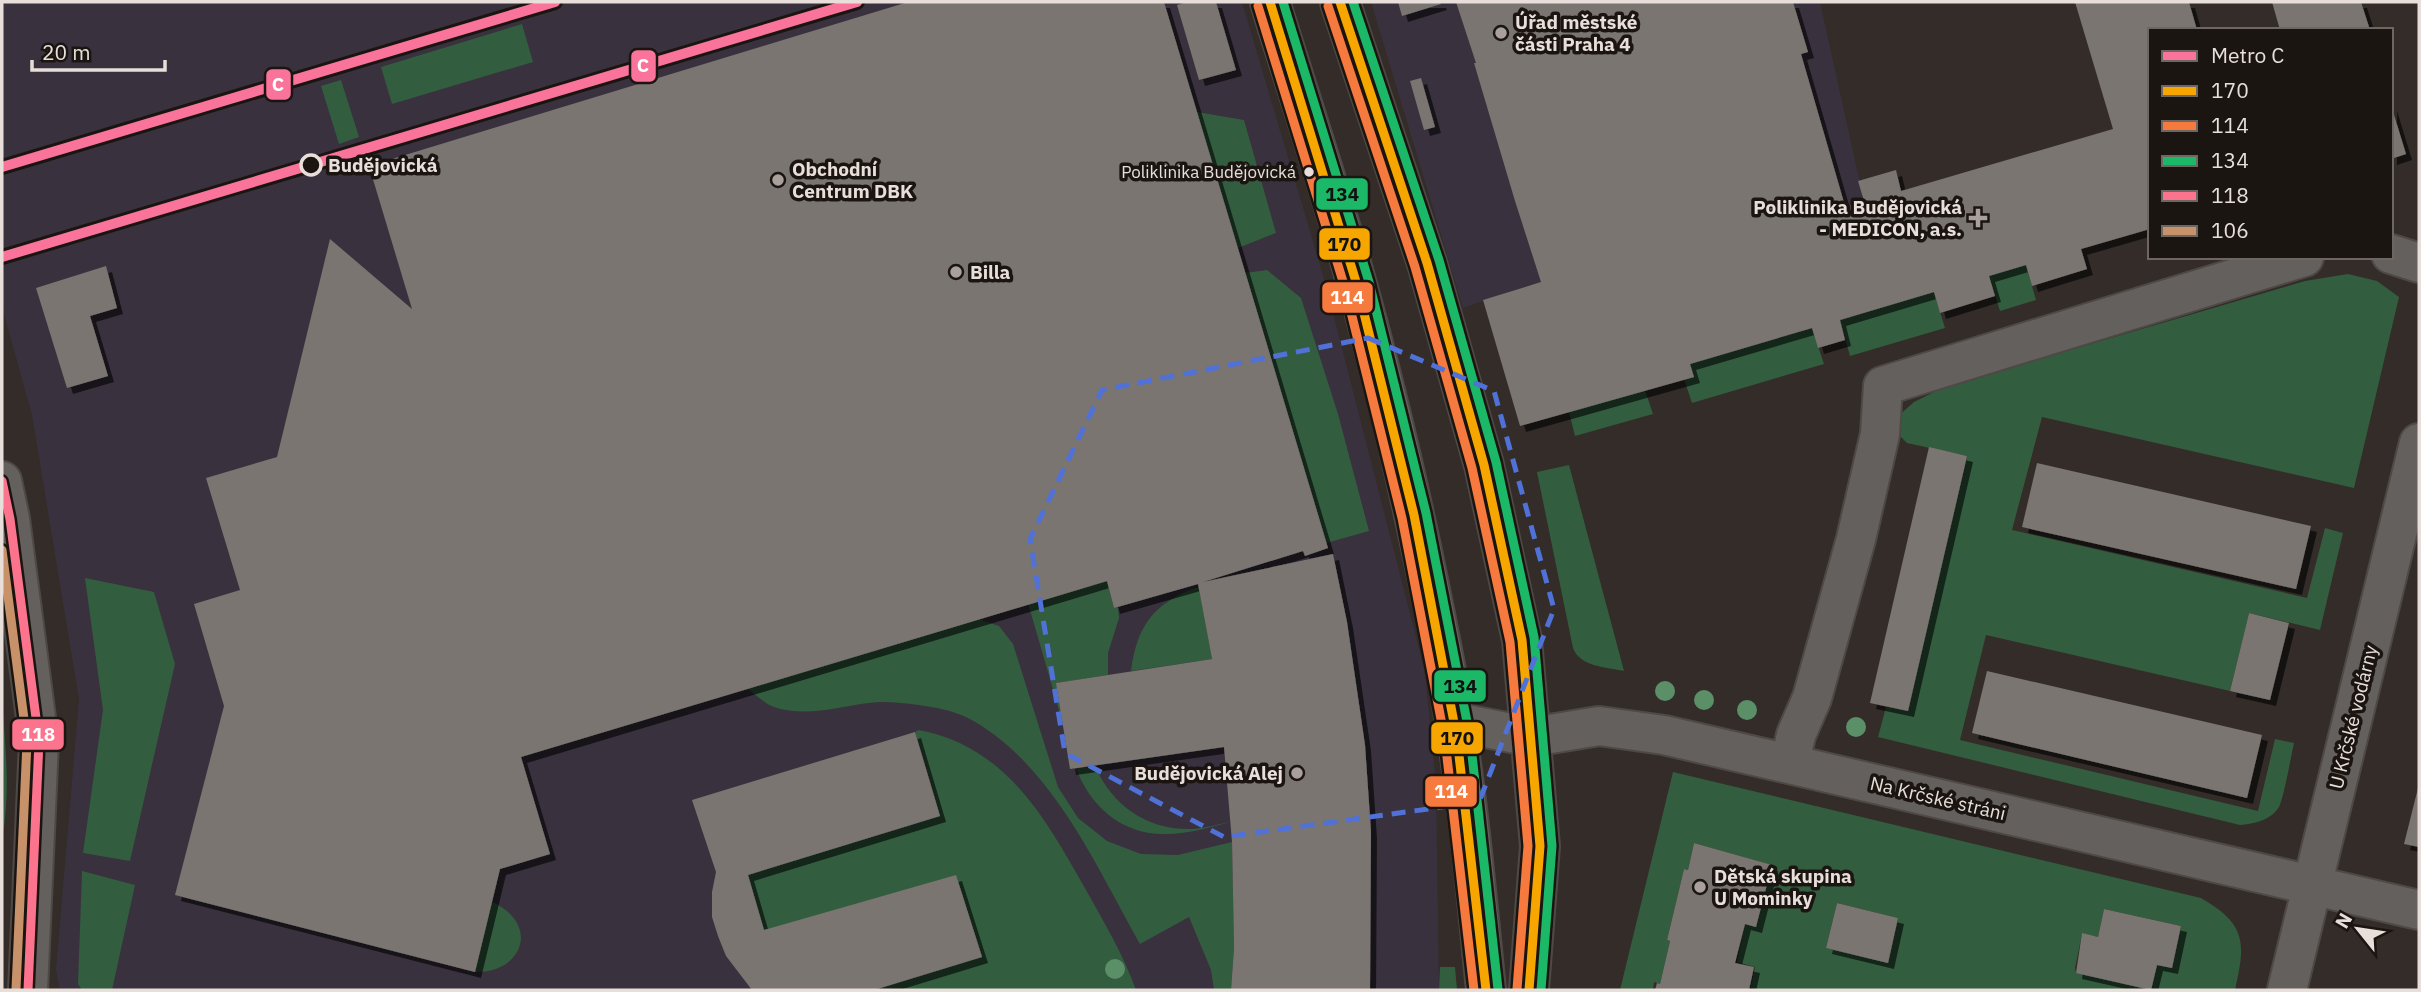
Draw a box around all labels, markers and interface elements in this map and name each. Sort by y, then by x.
place label: Úřad městské části Praha 4 [1515,10,1638,56]
marker: Úřad městské části Praha 4 [1493,25,1509,41]
scale bar [32,28,164,72]
legend [2148,28,2393,259]
text: 20 m [42,38,91,66]
text: Metro C [2211,41,2284,69]
line badge: C [630,49,657,83]
text: C [637,53,649,77]
line badge: C [265,68,292,101]
text: C [272,72,284,96]
text: 170 [2211,76,2249,104]
text: 114 [2211,111,2249,139]
text: 134 [2211,146,2249,174]
place label: Budějovická [328,153,438,177]
marker: Budějovická [300,154,322,176]
place label: Obchodní Centrum DBK [792,157,913,203]
place label: Poliklinika Budějovická [1121,161,1296,183]
marker: Poliklinika Budějovická [1302,165,1316,179]
marker: Obchodní Centrum DBK [770,172,786,188]
line badge: 134 [1315,177,1369,211]
text: 118 [2211,181,2249,209]
text: 134 [1325,182,1359,206]
place label: Poliklinika Budějovická - MEDICON, a.s. [1753,195,1962,241]
marker: Poliklinika Budějovická - MEDICON, a.s. [1968,208,1988,228]
text: 106 [2211,216,2249,244]
line badge: 170 [1318,227,1371,261]
text: 170 [1327,232,1361,256]
place label: Billa [970,260,1010,284]
marker: Billa [948,264,964,280]
line badge: 114 [1321,281,1374,314]
text: 114 [1330,285,1364,309]
street label: U Krčské vodárny [2323,642,2383,792]
line badge: 134 [1433,669,1487,703]
text: 134 [1443,674,1477,698]
line badge: 118 [11,718,65,751]
line badge: 170 [1430,721,1484,755]
text: 118 [21,722,55,746]
text: 170 [1440,726,1474,750]
place label: Budějovická Alej [1134,761,1283,785]
marker: Budějovická Alej [1289,765,1305,781]
street label: Na Krčské stráni [1868,771,2008,825]
line badge: 114 [1424,775,1478,808]
text: 114 [1434,779,1468,803]
place label: Dětská skupina U Mominky [1714,864,1852,910]
marker: Dětská skupina U Mominky [1692,879,1708,895]
north arrow [2323,894,2393,964]
text: N [2329,909,2357,932]

